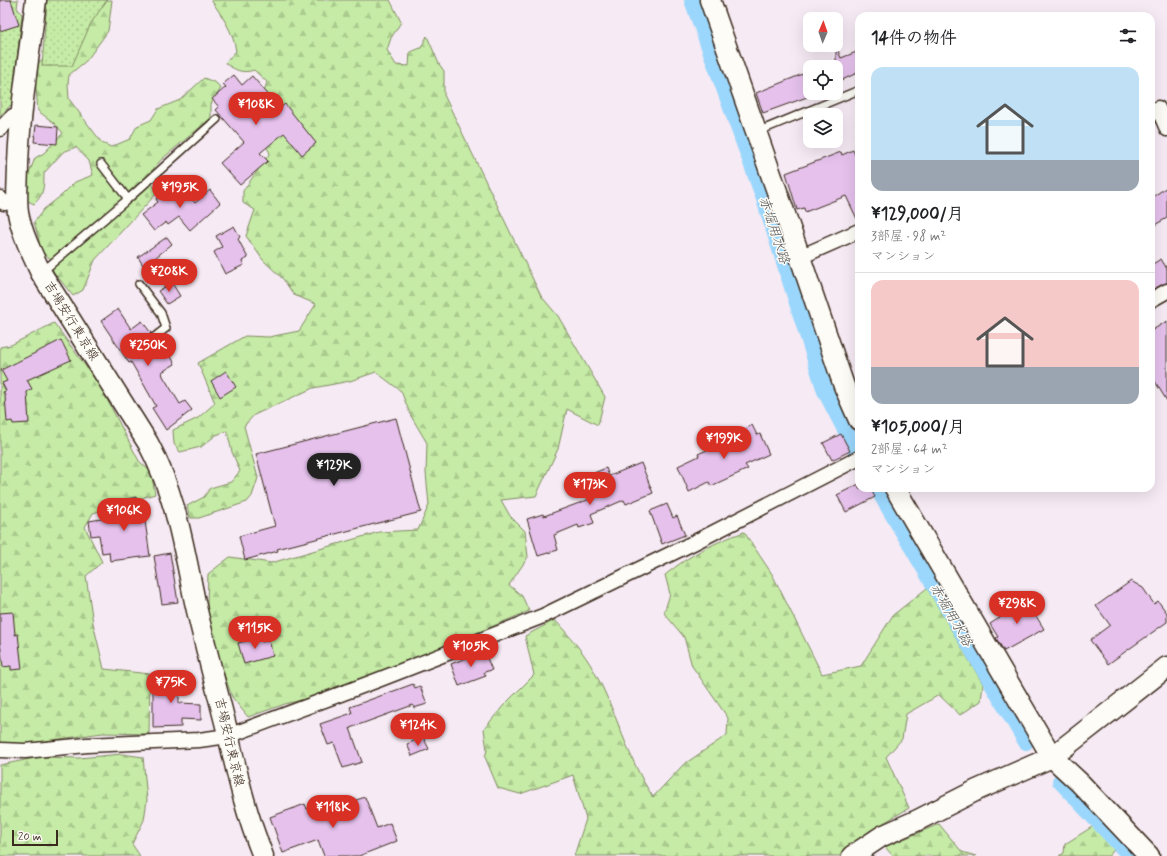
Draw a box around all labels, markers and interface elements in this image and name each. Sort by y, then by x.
north arrow [803,12,843,52]
map controls [803,12,843,148]
icon: filters [1117,25,1139,47]
text: 14件の物件 [871,27,957,49]
button: locate [803,60,843,100]
pin: ¥108K [228,92,284,126]
icon: home [969,93,1041,165]
text: ¥108K [238,96,274,113]
button: layers [803,108,843,148]
pin: ¥195K [152,175,208,209]
text: ¥195K [161,179,199,196]
water label: 赤堀用水路 [755,194,794,267]
text: ¥129,000/月 [871,203,964,225]
text: 3部屋 · 98 m² [871,228,946,245]
text: マンション [871,248,935,265]
pin: ¥208K [141,259,197,293]
text: ¥208K [150,263,188,280]
street label: 吉場安行東京線 [40,278,103,365]
icon: home [969,306,1041,378]
pin: ¥250K [120,333,176,367]
text: ¥250K [129,337,167,354]
text: ¥105,000/月 [871,416,965,438]
pin: ¥199K [696,426,752,460]
text: ¥199K [705,430,743,447]
text: 2部屋 · 64 m² [871,441,948,458]
pin: ¥129K [306,453,362,487]
text: ¥129K [316,457,352,474]
text: マンション [871,461,935,478]
pin: ¥173K [562,472,618,506]
text: ¥173K [573,476,607,493]
pin: ¥106K [96,498,152,532]
text: ¥106K [106,502,142,519]
water label: 赤堀用水路 [926,580,977,651]
pin: ¥298K [989,591,1045,625]
text: ¥298K [998,595,1036,612]
pin: ¥115K [227,616,283,650]
text: ¥115K [237,620,273,637]
pin: ¥105K [443,634,499,668]
text: ¥105K [452,638,490,655]
pin: ¥75K [147,670,195,704]
text: ¥75K [155,674,187,691]
street label: 吉場安行東京線 [210,696,248,789]
pin: ¥124K [390,713,446,747]
text: ¥124K [400,717,437,734]
pin: ¥118K [305,795,361,829]
text: ¥118K [315,799,351,816]
scale bar [12,828,58,847]
text: 20 m [18,830,41,844]

